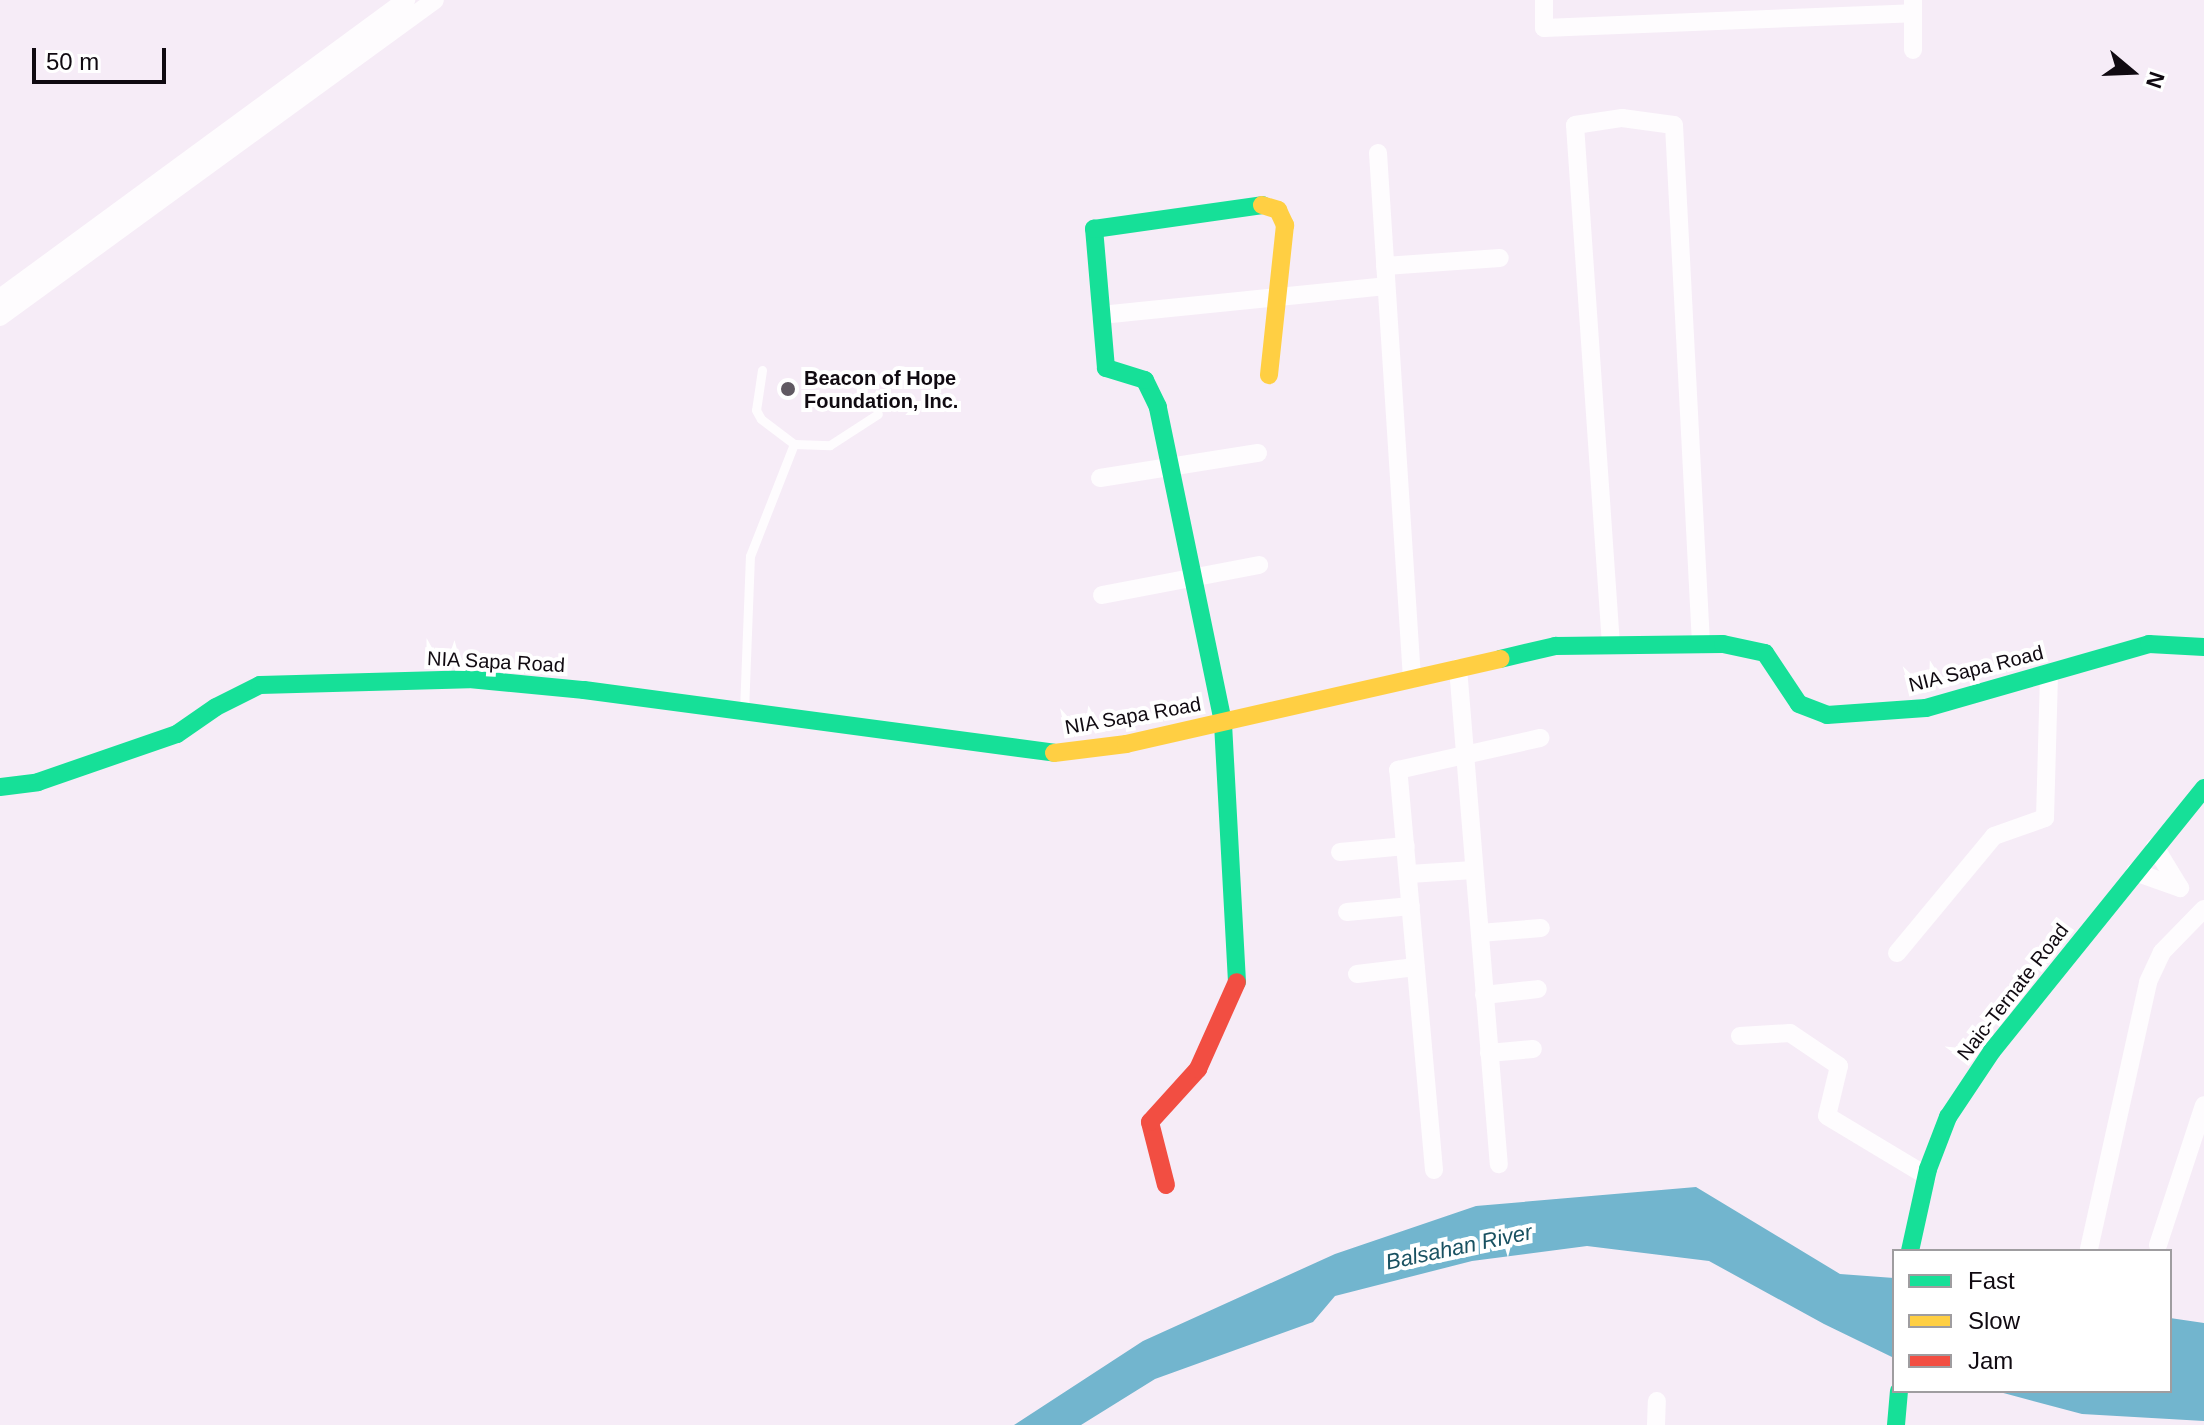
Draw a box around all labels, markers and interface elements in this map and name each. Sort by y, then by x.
scale bar [36,32,170,82]
north arrow [2092,32,2172,112]
text: 50 m [46,48,99,75]
text: N [2141,68,2170,92]
place label: Beacon of Hope Foundation, Inc. [804,366,958,413]
marker: Beacon of Hope Foundation, Inc. [779,380,797,398]
street label: NIA Sapa Road [1906,641,2046,697]
street label: NIA Sapa Road [426,646,566,678]
street label: NIA Sapa Road [1062,692,1204,740]
street label: Naic-Ternate Road [1952,919,2074,1065]
water label: Balsahan River [1383,1219,1535,1275]
legend [1892,1249,2172,1393]
text: Fast [1968,1267,2015,1294]
text: Slow [1968,1307,2020,1334]
text: Jam [1968,1347,2013,1374]

